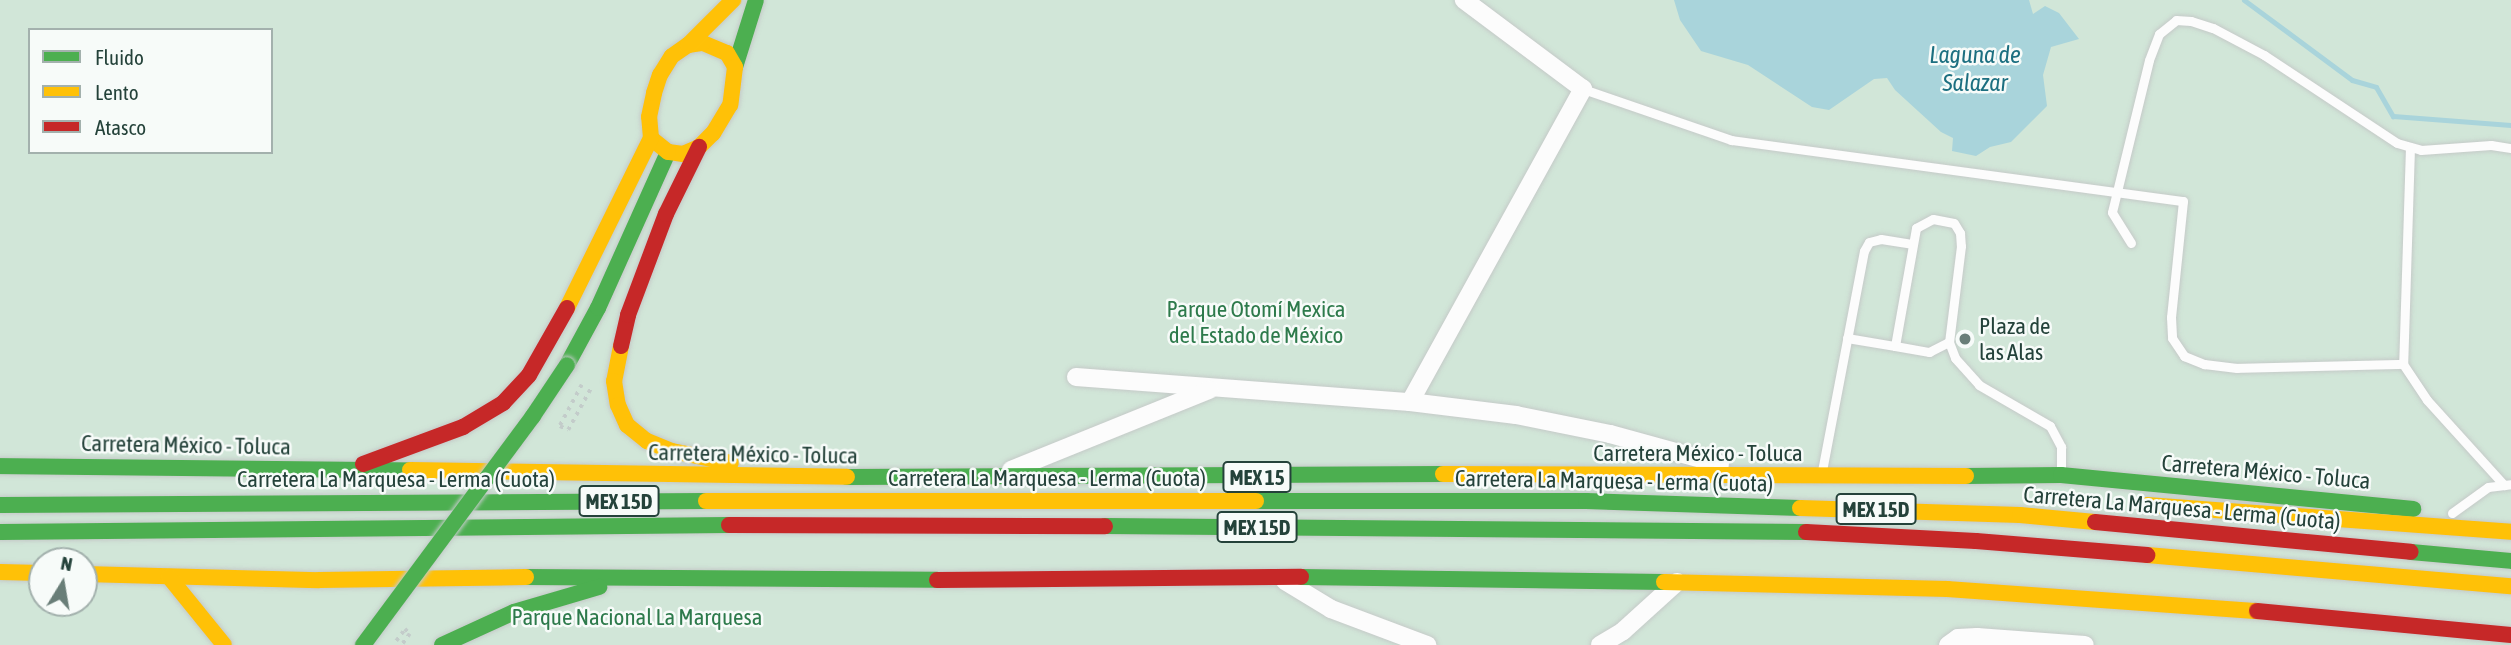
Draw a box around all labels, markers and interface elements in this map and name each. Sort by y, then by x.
legend [28,28,273,154]
water label: Laguna de Salazar [1929,41,2021,97]
text: Fluido [95,45,144,69]
text: Lento [95,80,139,104]
text: Atasco [95,115,146,139]
park label: Parque Otomí Mexica del Estado de México [1167,295,1345,349]
place label: Plaza de las Alas [1979,312,2051,366]
marker: Plaza de las Alas [1957,331,1973,347]
street label: Carretera México - Toluca [81,429,291,461]
street label: Carretera México - Toluca [648,438,858,470]
street label: Carretera México - Toluca [1593,439,1803,467]
street label: Carretera México - Toluca [2160,449,2372,495]
road number: MEX 15 [1222,460,1292,494]
street label: Carretera La Marquesa - Lerma (Cuota) [888,464,1206,492]
street label: Carretera La Marquesa - Lerma (Cuota) [1455,464,1773,498]
street label: Carretera La Marquesa - Lerma (Cuota) [237,465,555,493]
street label: Carretera La Marquesa - Lerma (Cuota) [2022,480,2342,536]
road number: MEX 15D [577,484,661,518]
road number: MEX 15D [1834,491,1918,526]
road number: MEX 15D [1215,510,1299,544]
north arrow [28,547,98,617]
text: N [59,551,74,575]
park label: Parque Nacional La Marquesa [512,603,762,631]

